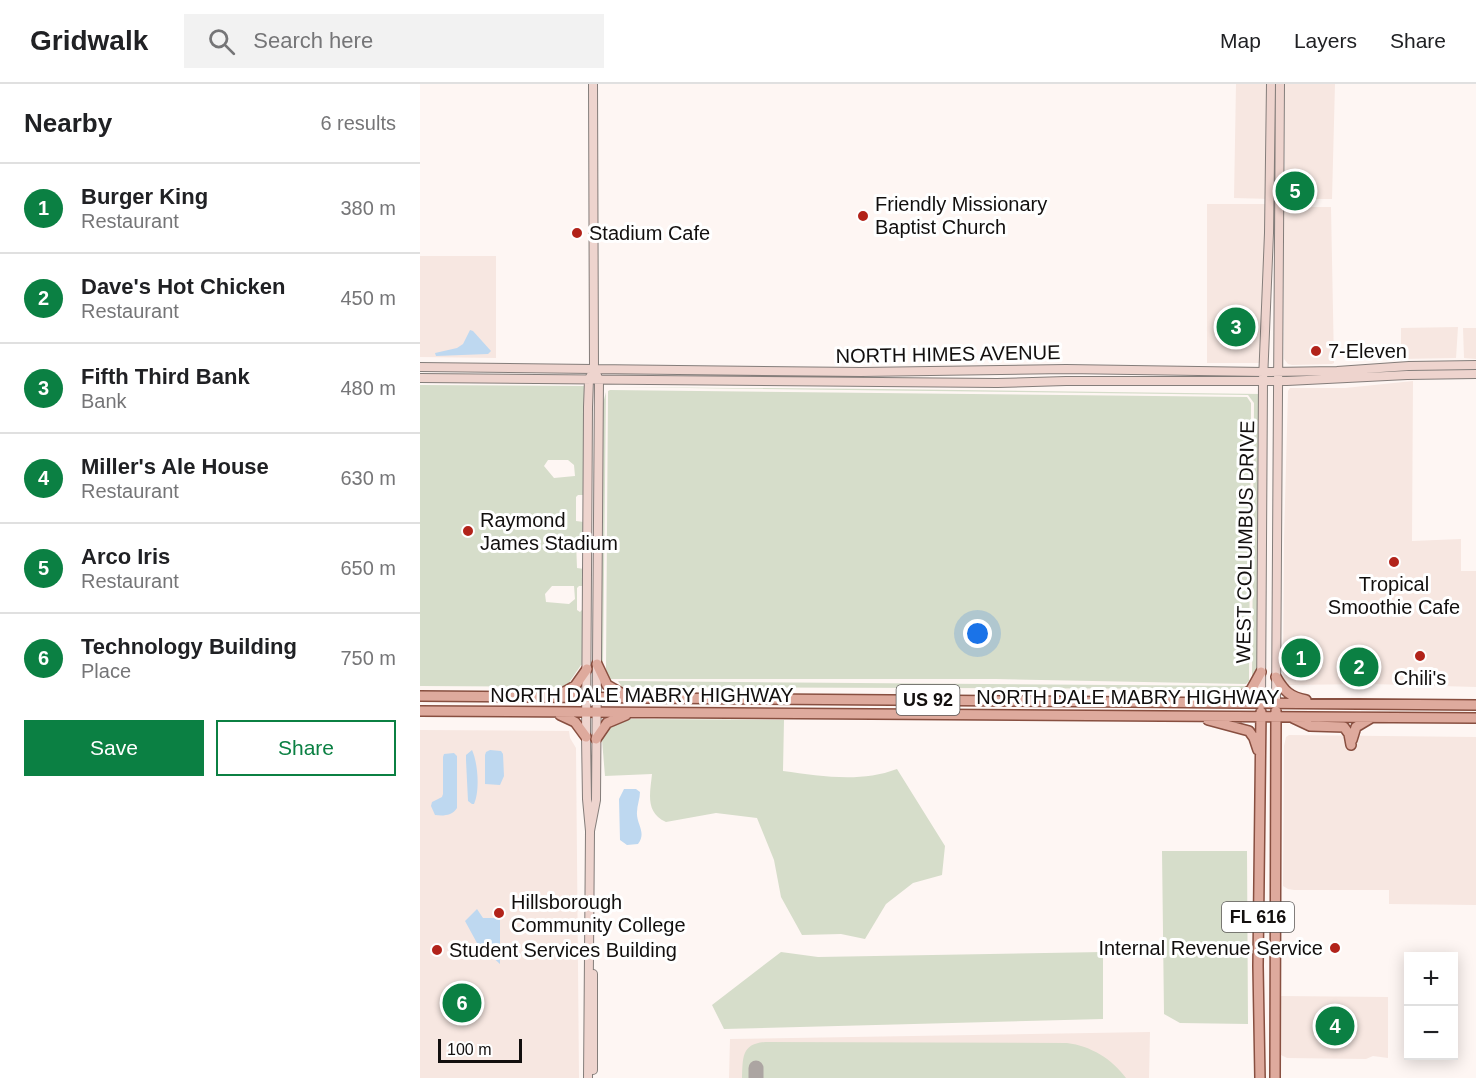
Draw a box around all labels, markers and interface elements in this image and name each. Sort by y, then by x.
search box [184,14,604,68]
text: Gridwalk [30,25,148,56]
icon: search [205,25,238,58]
text: Search here [253,28,373,53]
text: Map [1220,29,1261,52]
text: Layers [1294,29,1357,52]
text: Share [1390,29,1446,52]
text: Nearby [24,108,112,138]
text: 6 results [320,112,396,134]
pin: 5 [1276,168,1314,214]
text: Burger King [81,184,208,209]
place label: Friendly Missionary Baptist Church [875,193,1047,238]
text: 1 [38,197,49,219]
text: 380 m [340,197,396,219]
marker: Friendly Missionary Baptist Church [856,209,870,223]
text: Restaurant [81,210,179,232]
place label: Stadium Cafe [589,222,710,244]
marker: Stadium Cafe [570,226,584,240]
text: Dave's Hot Chicken [81,274,286,299]
text: 2 [38,287,49,309]
text: 450 m [340,287,396,309]
text: Restaurant [81,300,179,322]
pin: 3 [1216,304,1256,350]
place label: 7-Eleven [1328,340,1407,362]
street label: NORTH HIMES AVENUE [835,341,1061,367]
marker: 7-Eleven [1309,344,1323,358]
text: Fifth Third Bank [81,364,250,389]
text: 3 [38,377,49,399]
text: 480 m [340,377,396,399]
text: Bank [81,390,127,412]
street label: WEST COLUMBUS DRIVE [1232,420,1258,664]
text: Miller's Ale House [81,454,269,479]
text: 4 [38,467,49,489]
text: 630 m [340,467,396,489]
text: Restaurant [81,480,179,502]
place label: Raymond James Stadium [480,509,618,554]
marker: Raymond James Stadium [461,524,475,538]
text: Arco Iris [81,544,170,569]
marker: Tropical Smoothie Cafe [1387,555,1401,569]
text: 5 [38,557,49,579]
text: 650 m [340,557,396,579]
text: Restaurant [81,570,179,592]
place label: Tropical Smoothie Cafe [1328,573,1460,618]
your location [963,619,992,648]
text: Technology Building [81,634,297,659]
pin: 1 [1282,636,1320,680]
pin: 2 [1340,644,1378,690]
text: 6 [38,647,49,669]
text: 750 m [340,647,396,669]
marker: Chili's [1413,649,1427,663]
text: Place [81,660,131,682]
place label: Chili's [1394,667,1446,689]
street label: NORTH DALE MABRY HIGHWAY [490,684,794,706]
road number: US 92 [896,685,960,715]
street label: NORTH DALE MABRY HIGHWAY [976,686,1280,708]
button: Save [24,720,204,776]
button: Share [216,720,396,776]
place label: Hillsborough Community College [511,891,686,936]
road number: FL 616 [1222,902,1294,932]
marker: Hillsborough Community College [492,906,506,920]
place label: Internal Revenue Service [1098,937,1323,959]
place label: Student Services Building [449,939,677,961]
marker: Internal Revenue Service [1328,941,1342,955]
marker: Student Services Building [430,943,444,957]
map controls [1404,952,1458,1060]
button: + [1404,952,1458,1006]
pin: 6 [442,980,482,1026]
pin: 4 [1316,1004,1354,1048]
button: − [1404,1006,1458,1060]
scale bar [438,1036,522,1064]
text: 100 m [447,1041,491,1058]

